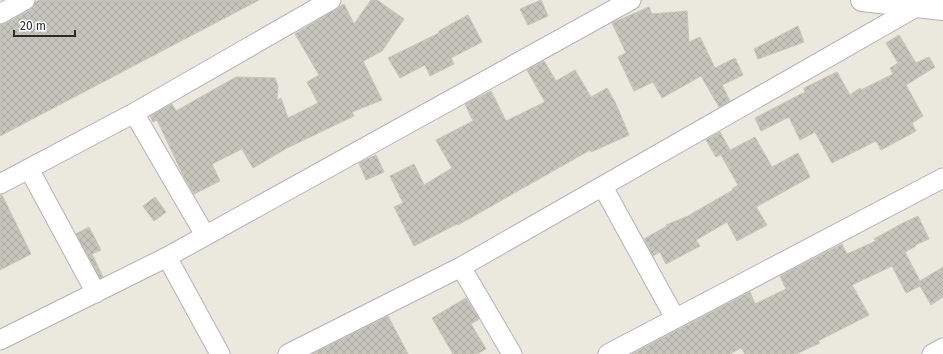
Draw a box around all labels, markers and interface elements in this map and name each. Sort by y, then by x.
scale bar [14,12,75,38]
text: 20 m [20,19,46,33]

